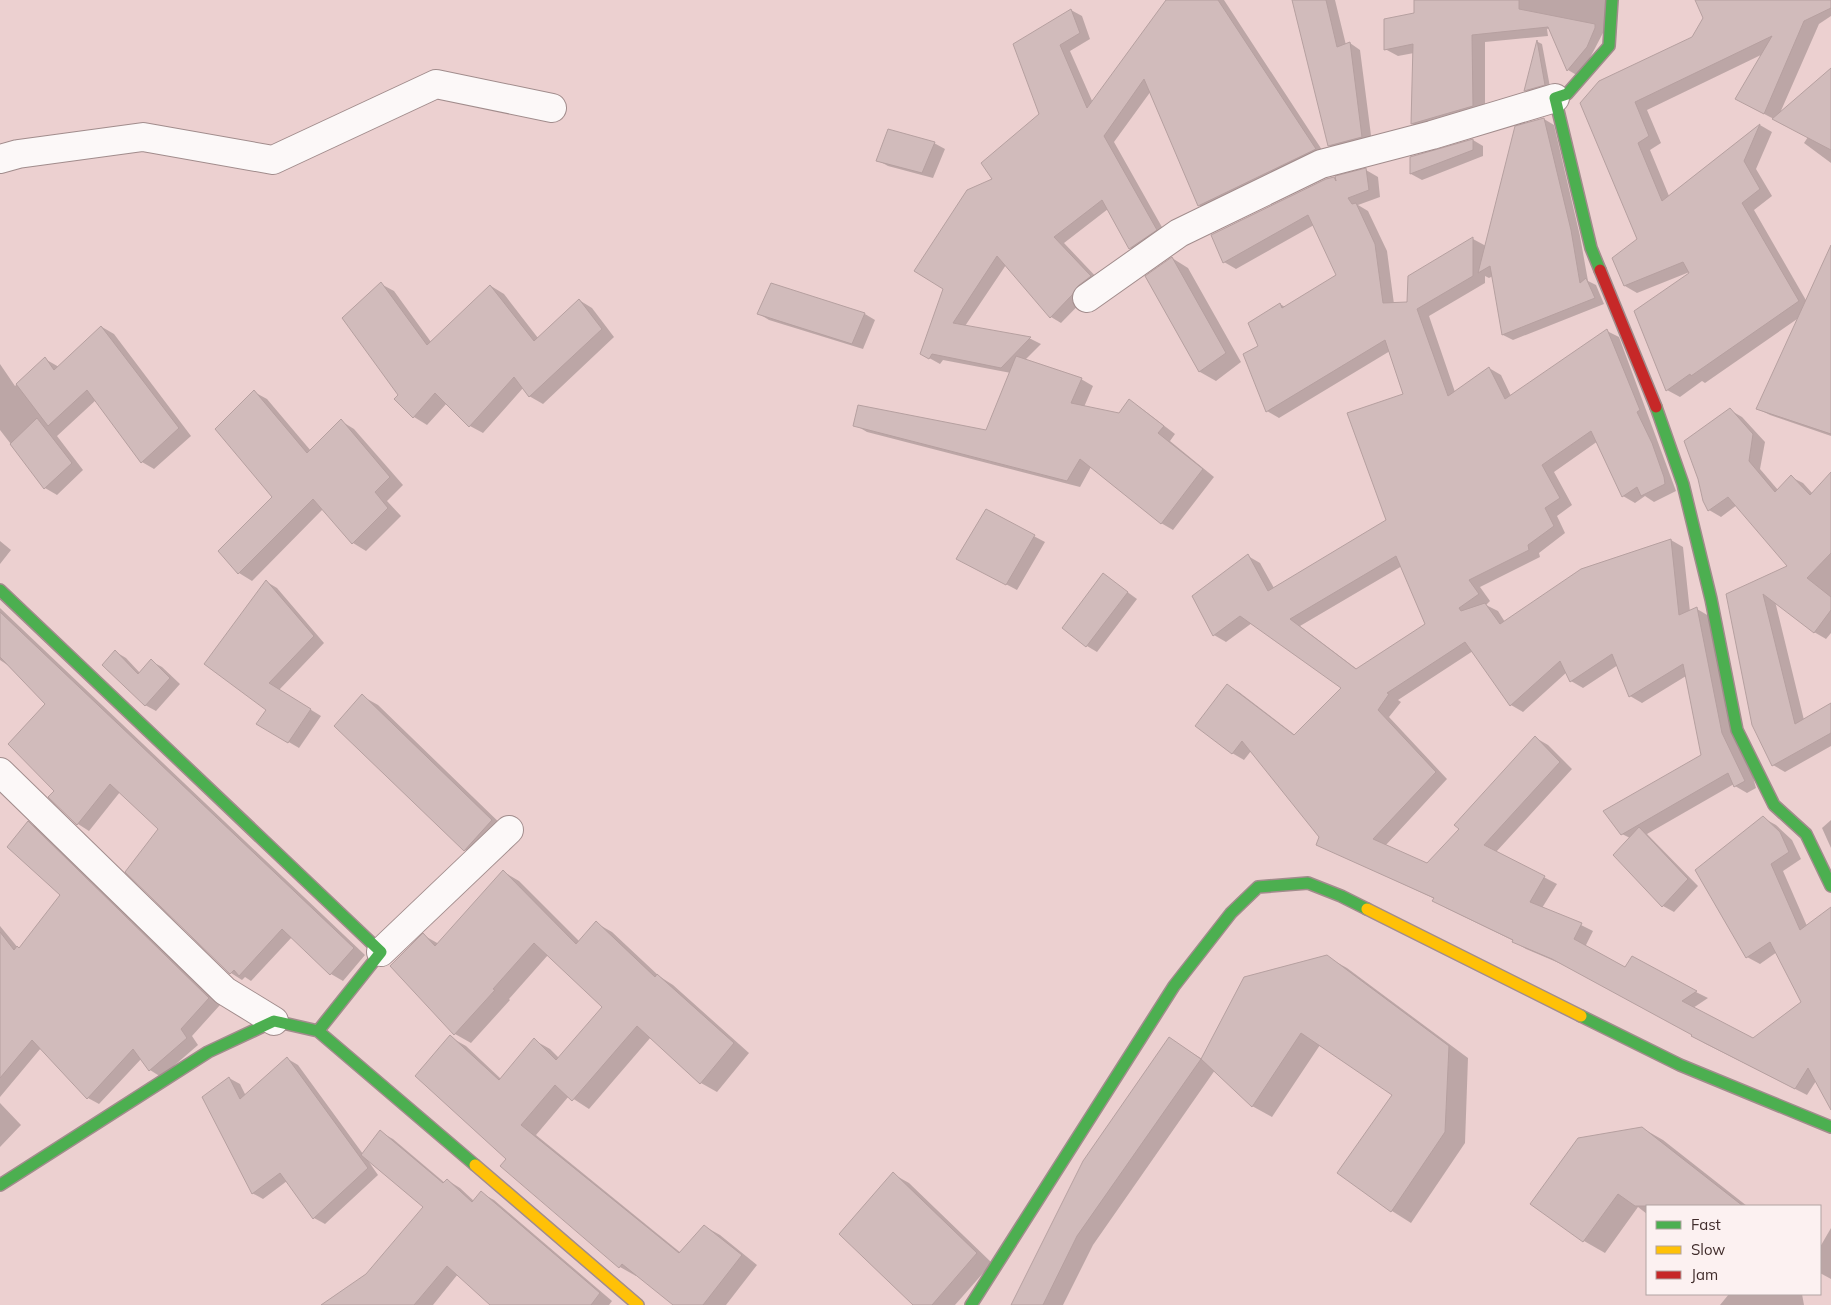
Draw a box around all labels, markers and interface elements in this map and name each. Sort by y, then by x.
legend [1646,1205,1821,1295]
text: Fast [1691,1215,1721,1234]
text: Slow [1691,1240,1725,1259]
text: Jam [1691,1265,1718,1284]

